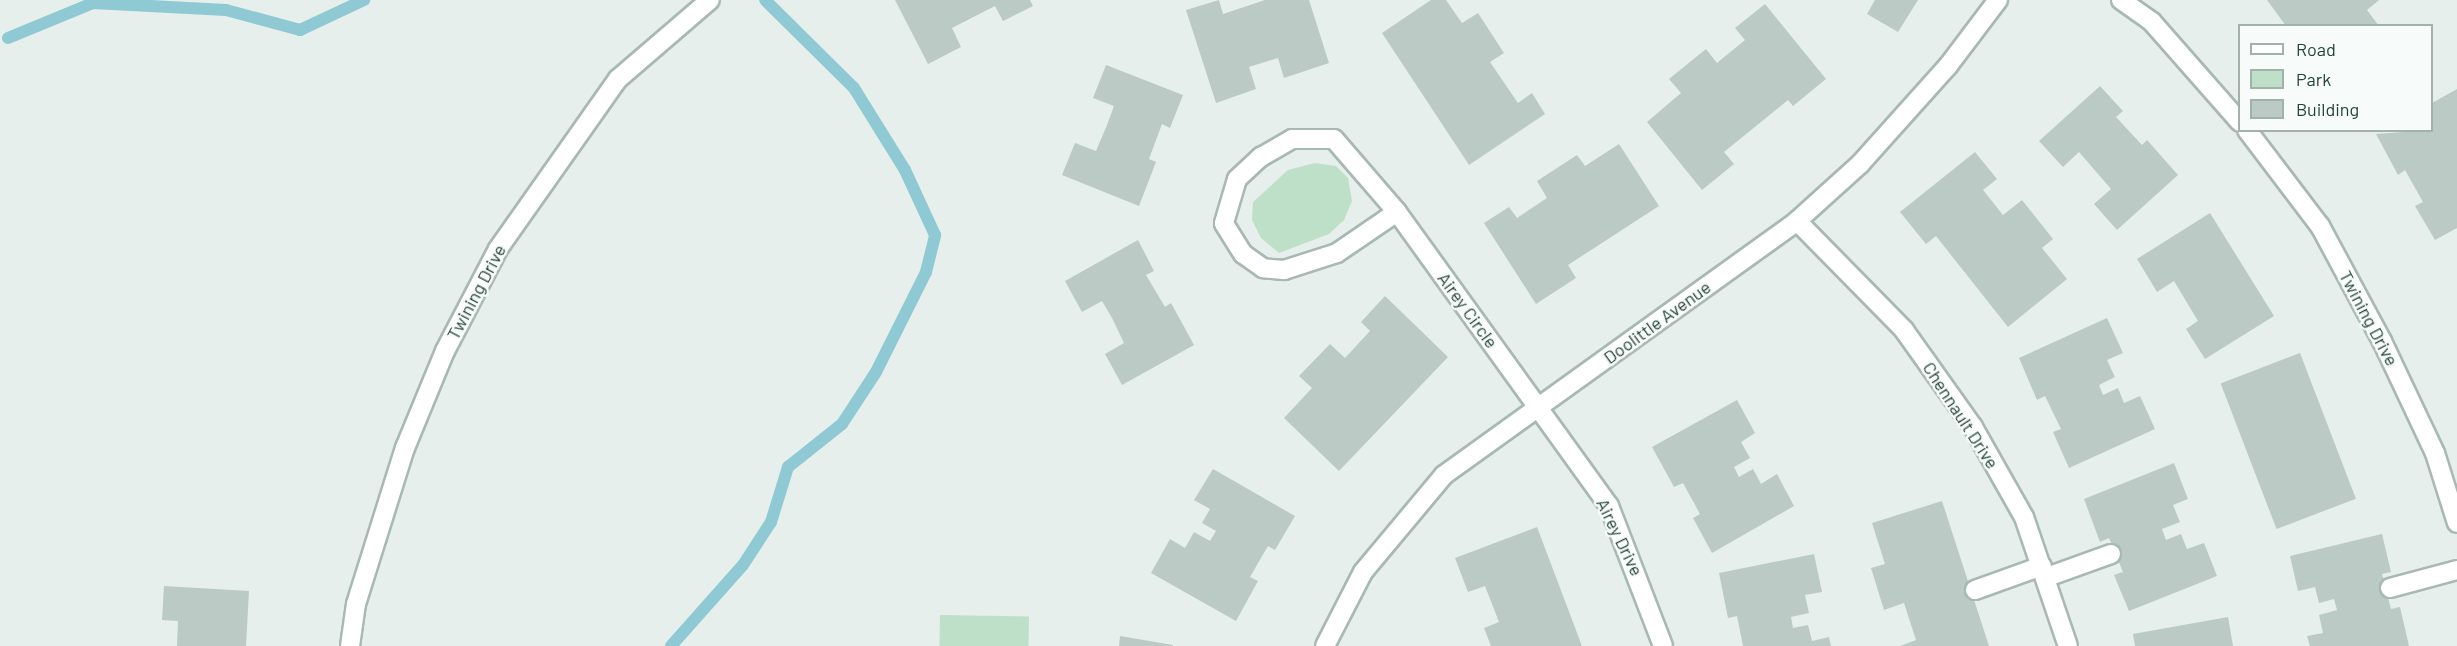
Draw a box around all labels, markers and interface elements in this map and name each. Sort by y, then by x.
legend [2238,24,2433,132]
text: Road [2296,38,2336,60]
text: Park [2296,68,2331,90]
text: Building [2296,98,2359,120]
street label: Twining Drive [442,241,510,343]
street label: Twining Drive [2335,267,2403,369]
street label: Airey Circle [1433,268,1503,352]
street label: Doolittle Avenue [1599,276,1715,368]
street label: Chennault Drive [1919,358,2003,472]
street label: Airey Drive [1592,495,1648,579]

